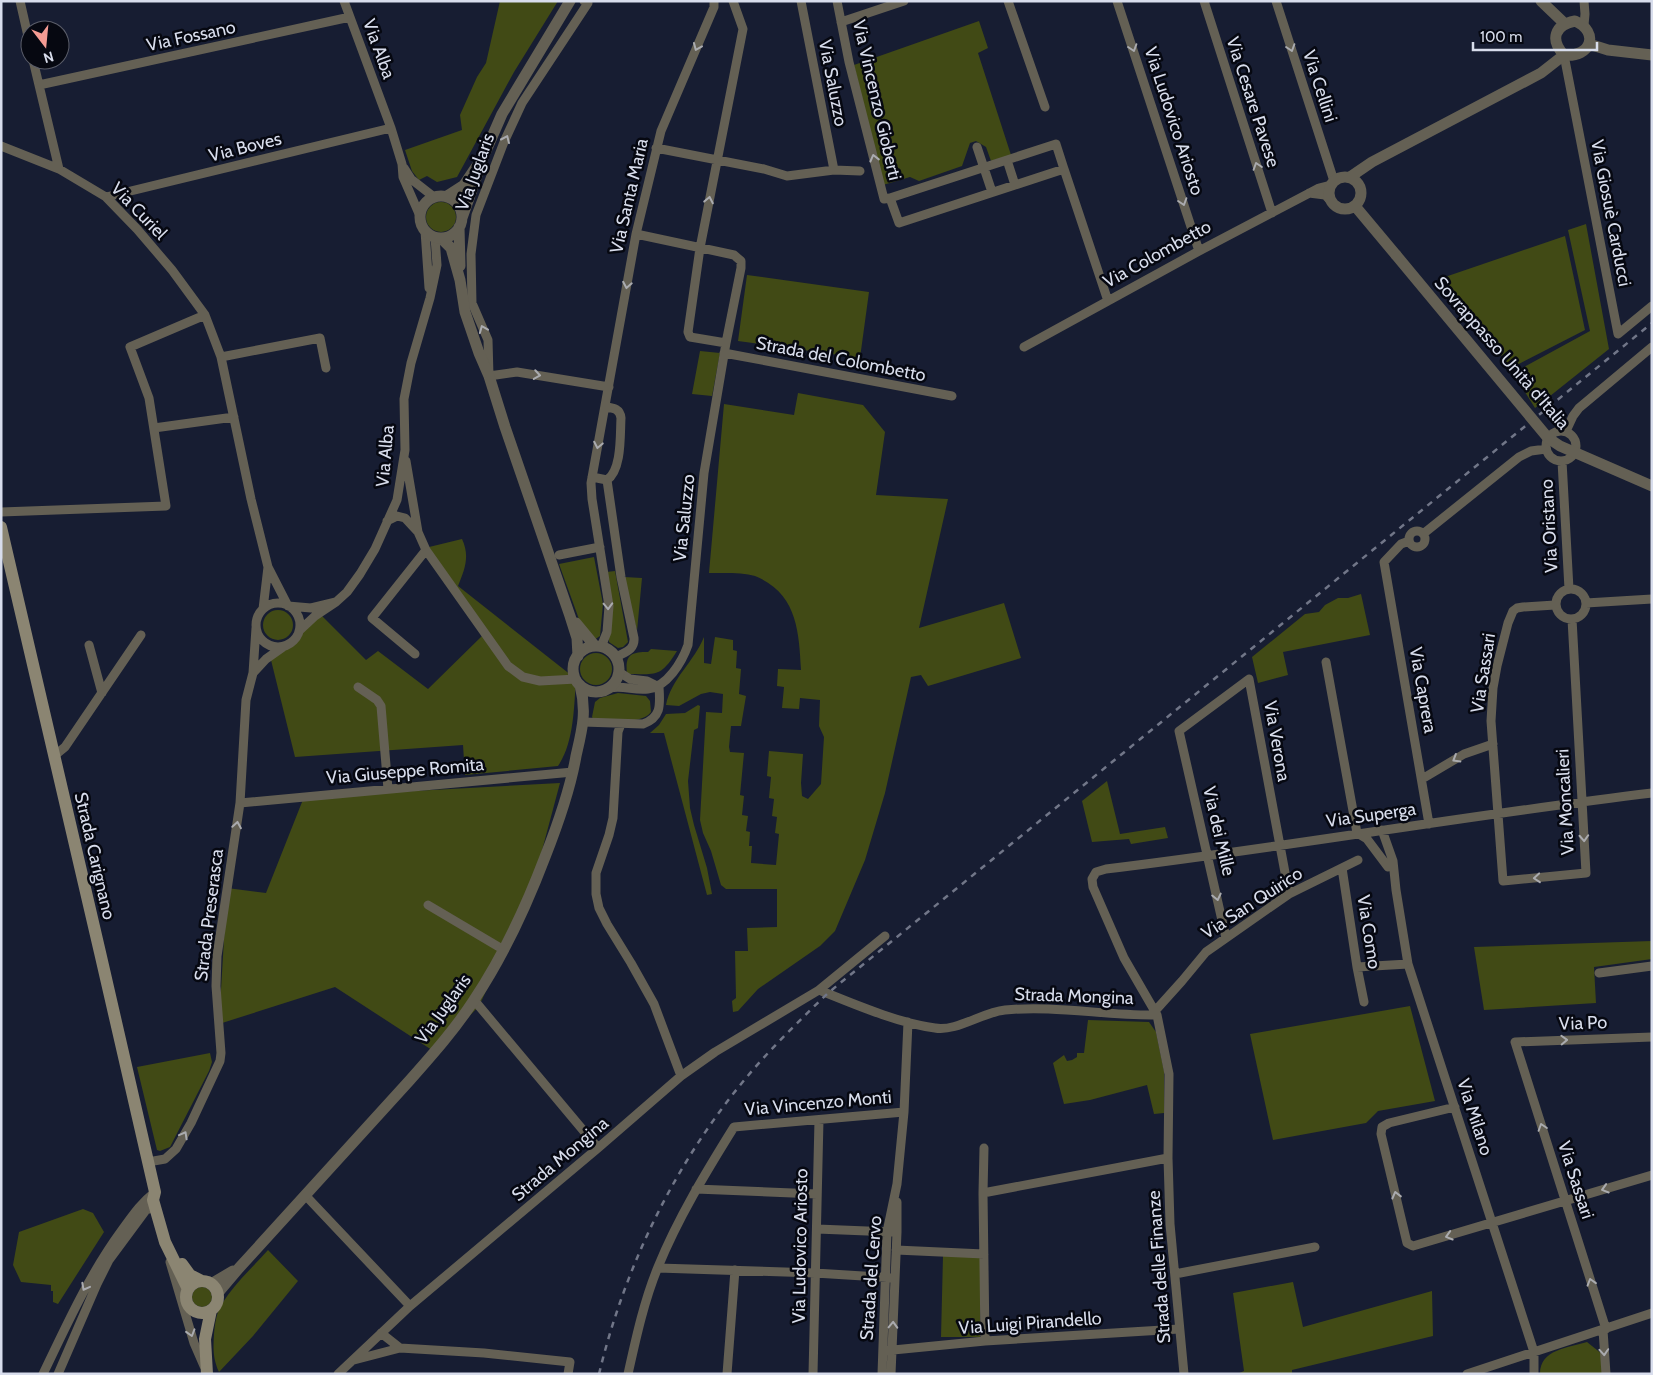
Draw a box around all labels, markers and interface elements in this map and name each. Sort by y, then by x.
street label: Via Fossano [145,16,238,56]
street label: Via Alba [358,16,400,82]
street label: Via Vincenzo Gioberti [848,18,906,182]
north arrow [20,20,70,70]
scale bar [1473,20,1597,52]
text: 100 m [1480,28,1522,46]
street label: Via Cesare Pavese [1222,34,1284,170]
street label: Via Saluzzo [814,38,852,128]
one-way arrow [692,42,702,50]
one-way arrow [1127,43,1137,51]
one-way arrow [1285,43,1295,51]
street label: Via Ludovico Ariosto [1140,44,1208,198]
text: N [41,47,56,68]
street label: Via Cellini [1298,47,1342,125]
street label: Via Boves [206,127,284,167]
street label: Via Juglaris [451,130,499,214]
one-way arrow [499,135,510,144]
street label: Via Santa Maria [605,136,653,256]
street label: Via Giosuè Carducci [1586,138,1636,288]
one-way arrow [869,154,880,163]
one-way arrow [1252,162,1262,171]
street label: Via Curiel [106,178,172,245]
one-way arrow [704,195,714,204]
one-way arrow [1178,197,1188,206]
street label: Via Colombetto [1099,215,1215,293]
street label: Sovrappasso Unità d'Italia [1430,272,1575,434]
one-way arrow [623,281,633,290]
one-way arrow [479,325,489,333]
street label: Strada del Colombetto [754,332,928,386]
one-way arrow [533,370,541,380]
street label: Via Alba [371,424,399,488]
one-way arrow [594,441,604,450]
street label: Via Saluzzo [668,473,700,563]
street label: Via Oristano [1536,479,1562,573]
one-way arrow [603,602,614,610]
street label: Via Sassari [1466,632,1500,714]
street label: Via Caprera [1405,645,1441,735]
street label: Via Verona [1259,699,1295,783]
street label: Via Moncalieri [1551,748,1579,856]
one-way arrow [1453,752,1462,762]
street label: Via Giuseppe Romita [325,753,485,789]
street label: Via dei Mille [1198,784,1240,878]
street label: Strada Carignano [70,790,120,922]
street label: Via Superga [1325,798,1418,832]
one-way arrow [231,821,241,829]
one-way arrow [1578,834,1589,842]
street label: Strada Preserasca [190,847,228,982]
street label: Via San Quirico [1197,862,1307,944]
one-way arrow [1533,872,1541,883]
one-way arrow [1211,893,1222,902]
street label: Via Como [1352,893,1386,971]
street label: Via Juglaris [410,970,476,1048]
street label: Strada Mongina [1014,983,1134,1009]
street label: Via Po [1559,1011,1608,1035]
one-way arrow [1560,1035,1568,1046]
street label: Via Milano [1452,1076,1498,1158]
street label: Via Vincenzo Monti [744,1086,892,1120]
street label: Strada Mongina [507,1112,613,1206]
one-way arrow [1538,1124,1548,1132]
one-way arrow [178,1131,188,1140]
street label: Via Sassari [1553,1138,1599,1222]
street label: Via Ludovico Ariosto [788,1168,812,1324]
one-way arrow [1601,1184,1610,1194]
street label: Strada delle Finanze [1143,1190,1175,1344]
one-way arrow [1391,1192,1401,1200]
street label: Strada del Cervo [856,1215,886,1341]
one-way arrow [1445,1230,1454,1240]
one-way arrow [1587,1279,1597,1287]
one-way arrow [81,1282,91,1291]
street label: Via Luigi Pirandello [958,1307,1102,1339]
one-way arrow [888,1321,898,1328]
one-way arrow [185,1328,195,1336]
one-way arrow [1598,1348,1609,1356]

